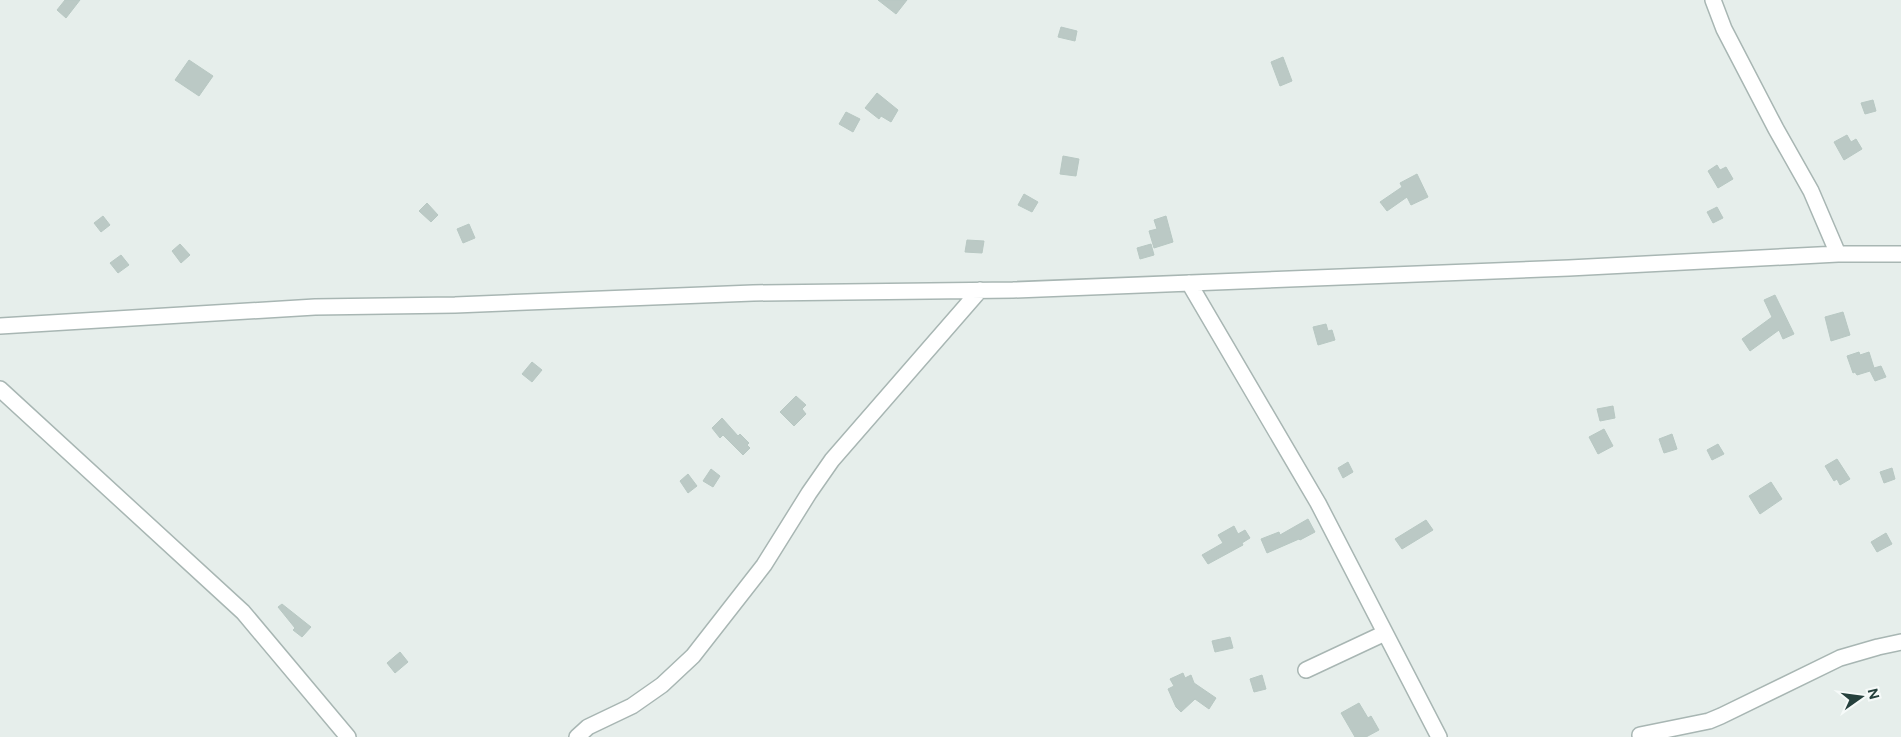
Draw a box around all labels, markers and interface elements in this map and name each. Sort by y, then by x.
north arrow [1836,672,1886,722]
text: N [1864,687,1883,701]

